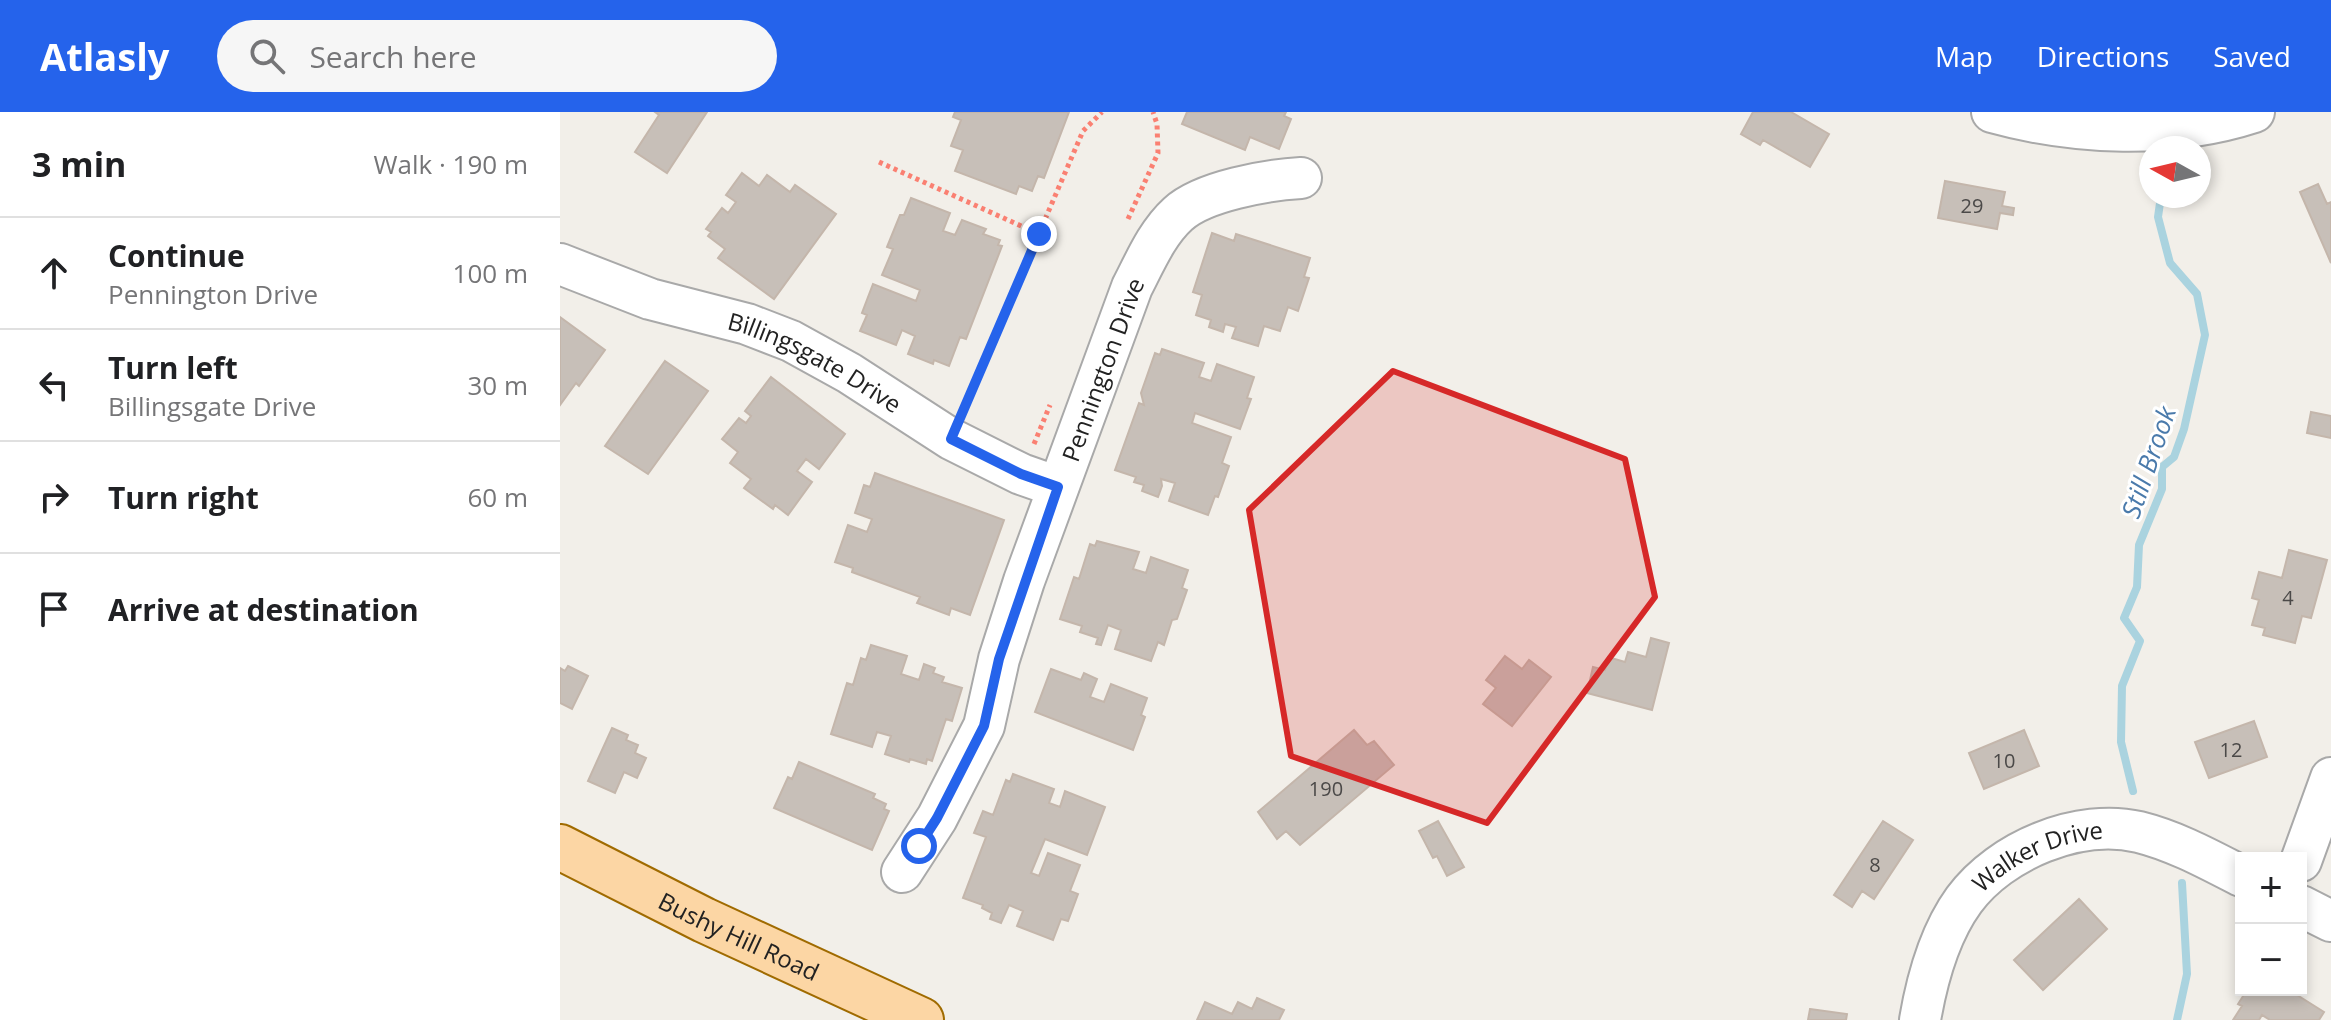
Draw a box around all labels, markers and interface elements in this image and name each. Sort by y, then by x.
search box [217,20,777,92]
text: Atlasly [40,30,169,82]
icon: search [245,34,289,78]
text: Search here [309,36,477,77]
text: Map [1935,37,1993,75]
text: Directions [2037,37,2169,75]
text: Saved [2213,37,2291,75]
north arrow [2139,136,2211,208]
text: 3 min [32,141,126,187]
text: Walk · 190 m [374,146,528,182]
house number: 29 [1961,192,1983,219]
route end [1021,216,1057,252]
text: Continue [108,235,245,276]
icon: ahead [32,251,76,295]
text: 100 m [453,255,528,291]
street label: Pennington Drive [1053,271,1151,466]
text: Pennington Drive [108,276,318,312]
street label: Billingsgate Drive [725,303,908,419]
text: Turn left [108,347,238,388]
icon: left [32,363,76,407]
text: 30 m [467,367,528,403]
text: Billingsgate Drive [108,388,316,424]
water label: Still Brook [2112,400,2184,523]
icon: right [32,475,76,519]
text: Turn right [108,477,259,518]
text: 60 m [467,479,528,515]
house number: 4 [2282,584,2294,611]
icon: arrive [32,587,76,631]
text: Arrive at destination [108,589,419,630]
house number: 12 [2220,736,2242,763]
house number: 10 [1993,747,2015,774]
house number: 190 [1309,775,1343,802]
street label: Walker Drive [1964,812,2104,898]
route start [901,828,937,864]
house number: 8 [1869,851,1881,878]
map controls [2235,852,2307,996]
button: + [2235,852,2307,924]
street label: Bushy Hill Road [653,883,825,988]
button: − [2235,924,2307,996]

